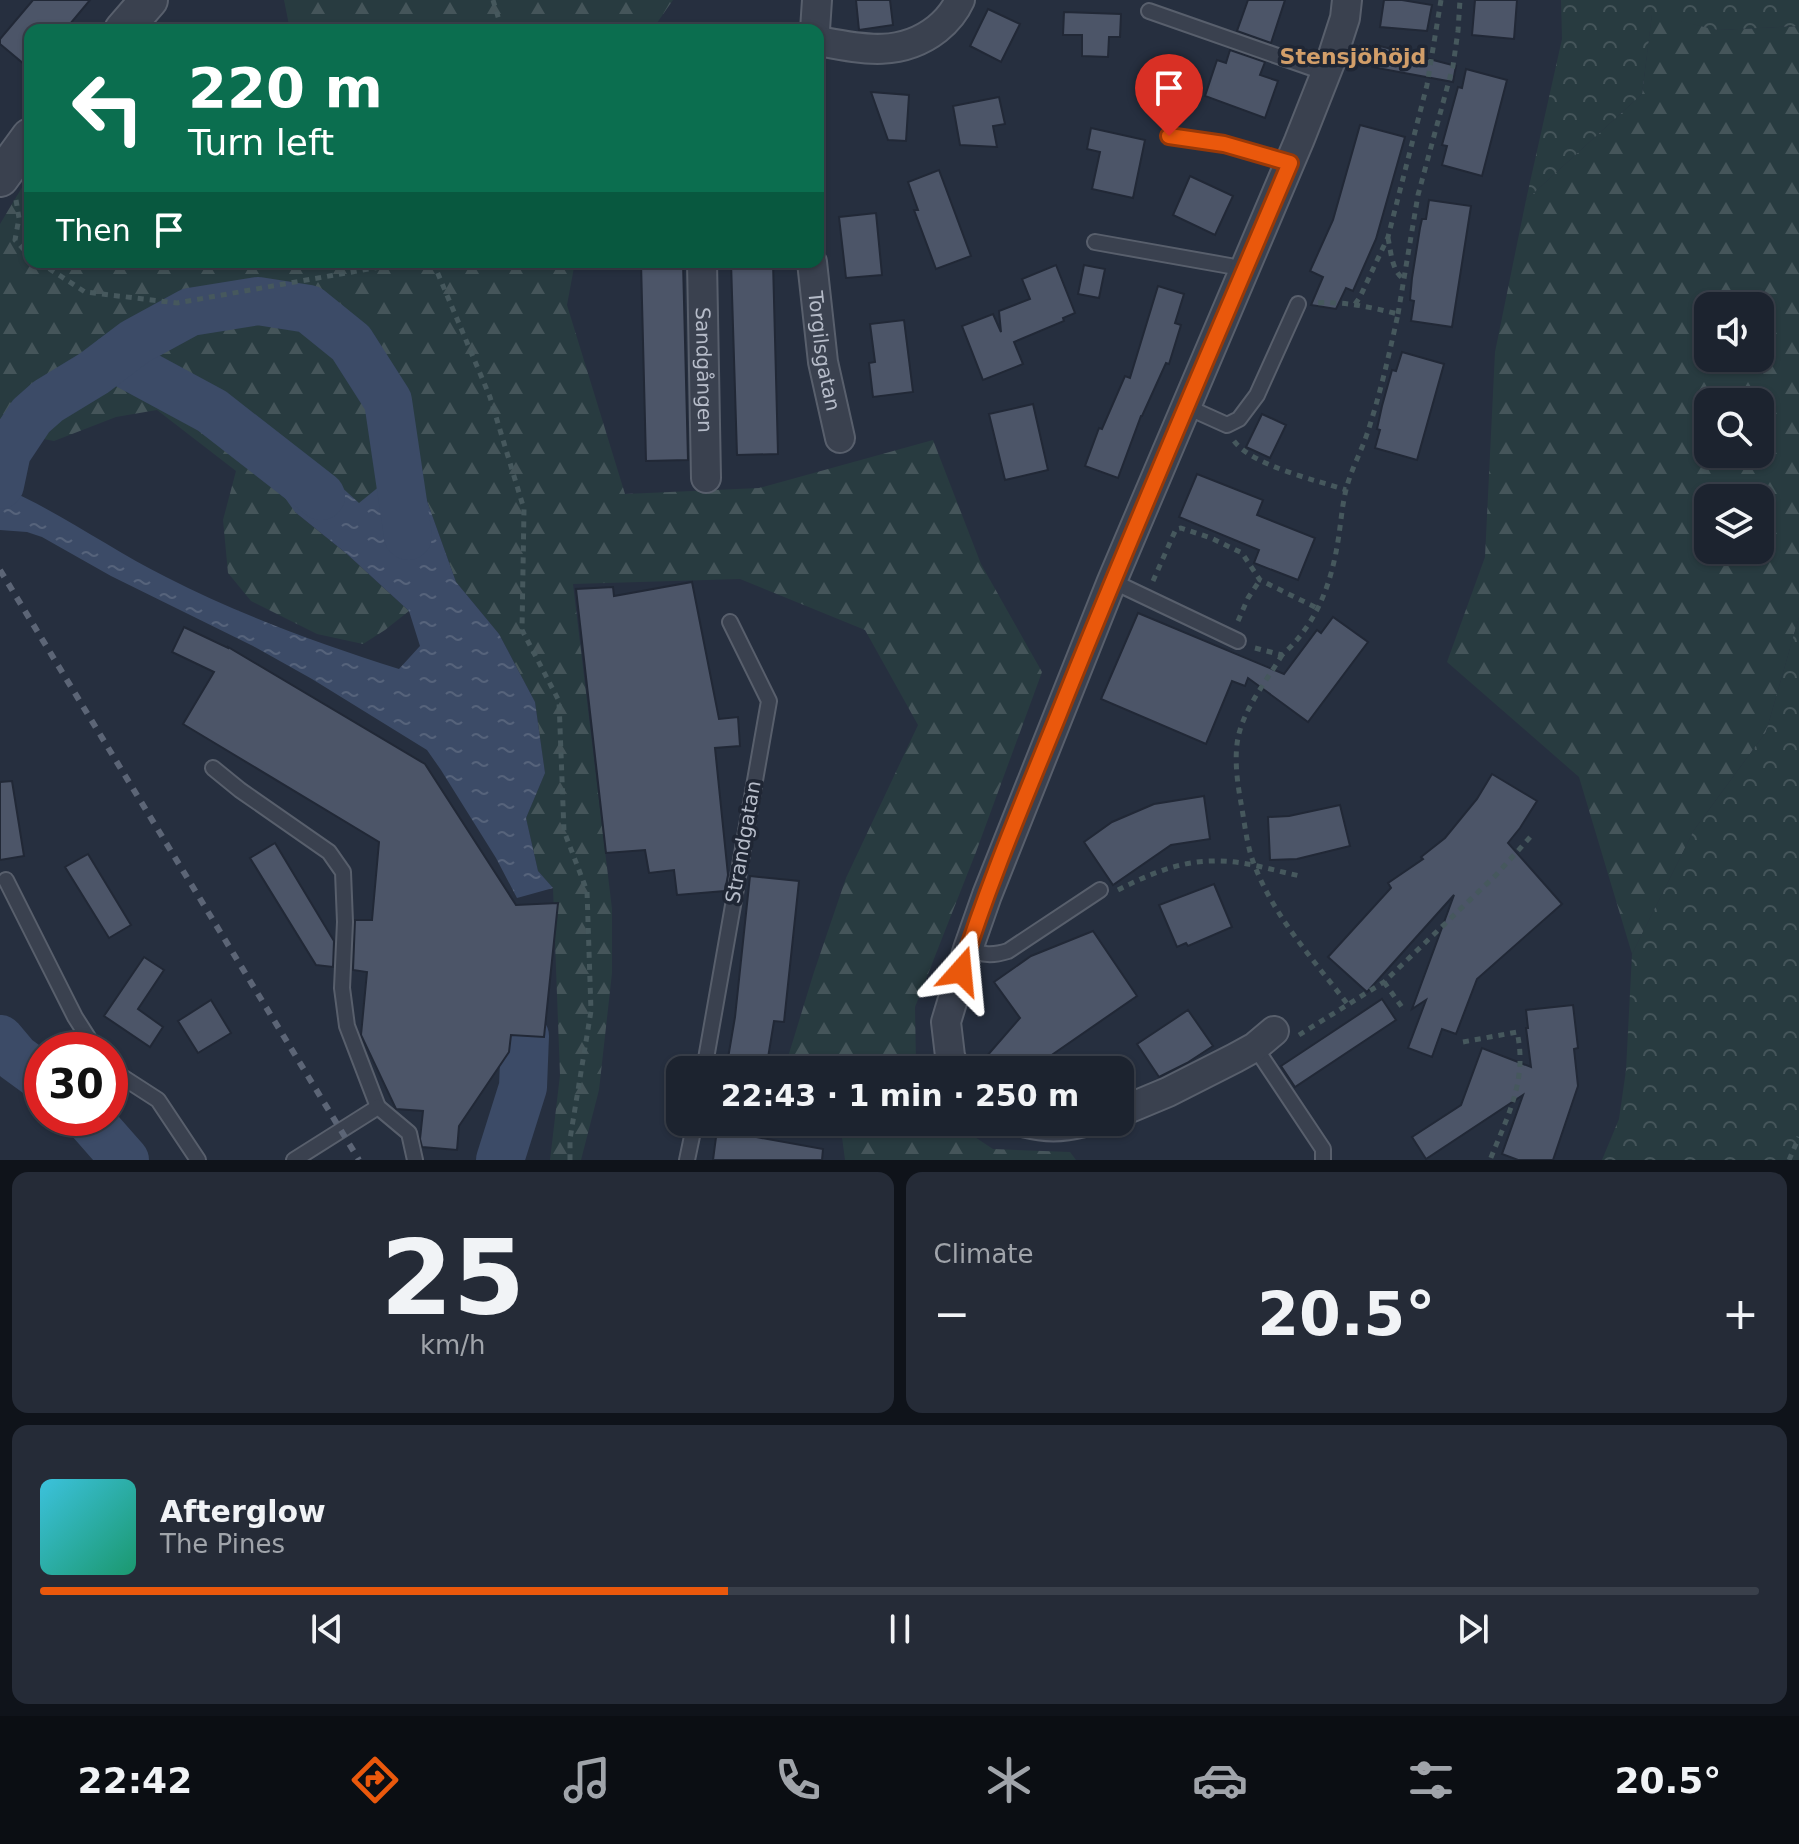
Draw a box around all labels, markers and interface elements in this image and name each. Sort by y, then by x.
district label: Stensjöhöjd [1280,44,1426,69]
pin [1135,54,1203,136]
text: 220 m [188,55,383,120]
icon: left [56,56,160,160]
icon: arrive [1147,66,1191,110]
text: Turn left [188,122,334,163]
icon: arrive [147,208,191,252]
text: Then [56,213,131,248]
street label: Torgilsgatan [803,289,846,413]
map controls [1694,292,1774,564]
button: sound [1694,292,1774,372]
street label: Sandgången [691,307,717,433]
button: search [1694,388,1774,468]
button: layers [1694,484,1774,564]
street label: Strandgatan [720,779,766,905]
position arrow [919,929,1003,1013]
speed limit sign: 30 [24,1032,128,1136]
text: 22:43 · 1 min · 250 m [721,1078,1079,1113]
text: 25 [380,1217,525,1339]
text: Climate [934,1239,1034,1269]
text: 20.5° [1257,1279,1435,1349]
text: − [934,1288,970,1339]
text: + [1722,1288,1759,1339]
text: km/h [420,1330,486,1360]
text: Afterglow [160,1494,326,1529]
text: The Pines [160,1529,285,1559]
icon: previous [305,1607,349,1651]
icon: pause [878,1607,922,1651]
icon: next [1451,1607,1495,1651]
icon: directions [347,1752,403,1808]
icon: music [559,1752,615,1808]
icon: phone [770,1752,826,1808]
icon: climate [981,1752,1037,1808]
icon: car [1192,1752,1248,1808]
icon: filters [1403,1752,1459,1808]
text: 22:42 [78,1760,192,1801]
text: 20.5° [1615,1760,1721,1801]

